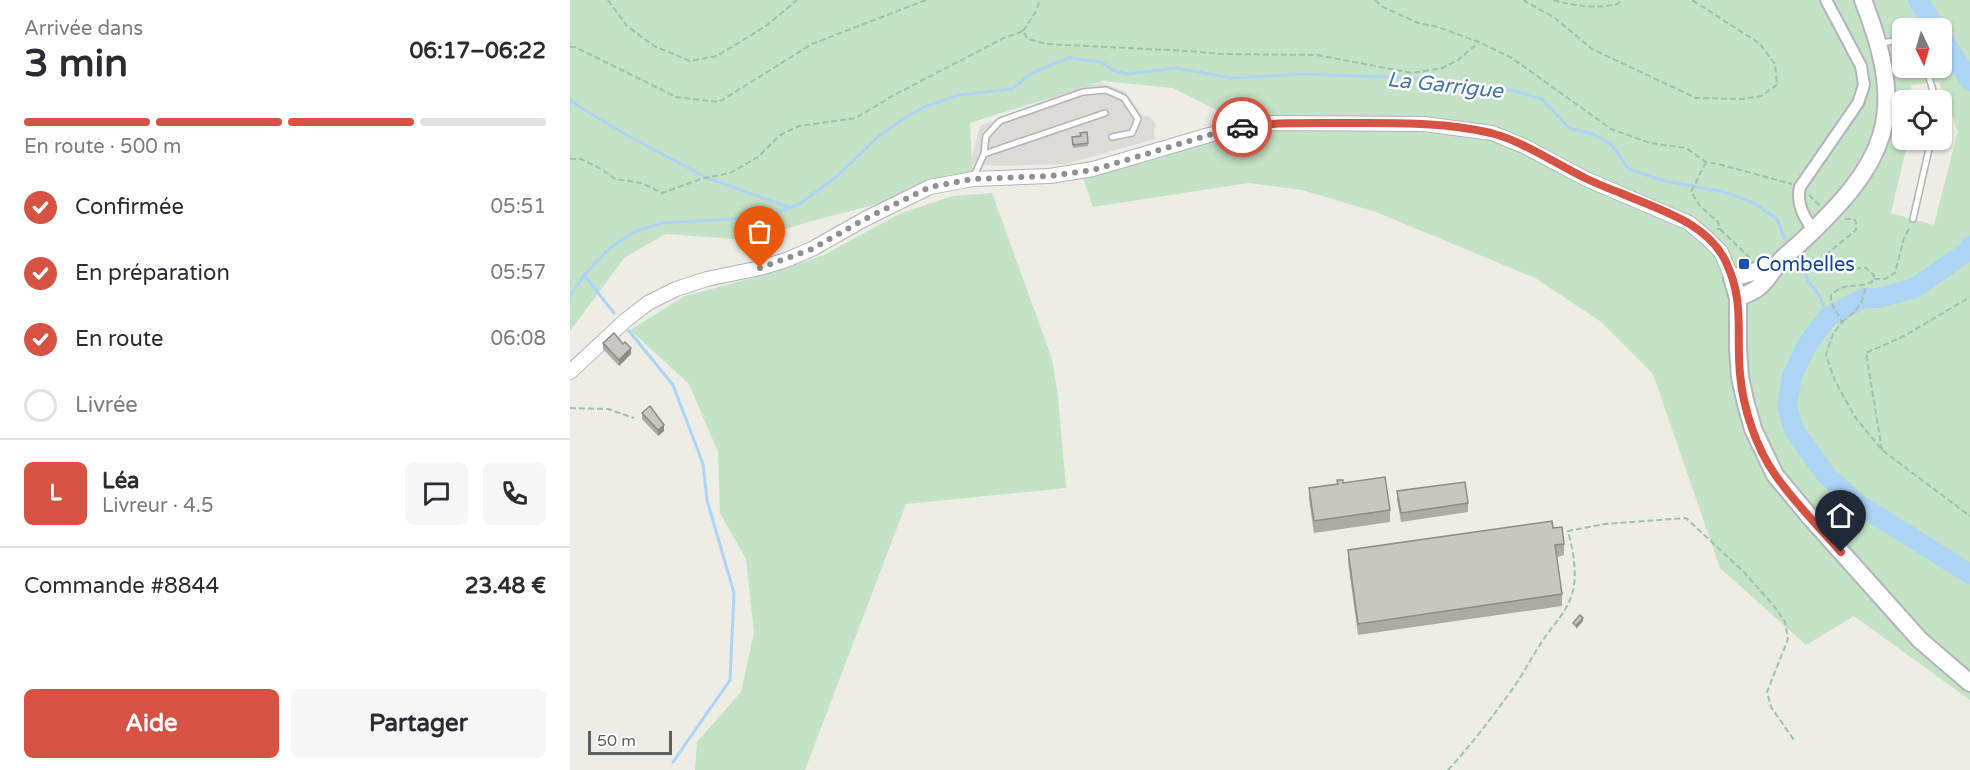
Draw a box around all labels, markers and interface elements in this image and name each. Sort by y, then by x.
text: Arrivée dans [24,17,143,41]
north arrow [1892,18,1952,78]
map controls [1892,18,1952,150]
text: 06:17–06:22 [409,38,546,64]
text: 3 min [24,40,128,87]
water label: La Garrigue [1386,67,1505,104]
button: locate [1892,90,1952,150]
courier [1212,97,1272,157]
icon: car [1226,111,1259,144]
text: En route · 500 m [24,135,181,159]
icon: check [24,191,57,224]
text: Confirmée [75,194,184,220]
text: 05:51 [491,195,546,219]
pin [734,206,785,268]
icon: bag [743,215,776,248]
place label: Combelles [1756,253,1855,277]
icon: check [24,257,57,290]
marker: Combelles [1737,257,1751,271]
text: En préparation [75,260,230,286]
text: 05:57 [491,261,546,285]
icon: check [24,323,57,356]
text: En route [75,326,164,352]
text: 06:08 [491,327,546,351]
text: Livrée [75,392,138,418]
button: chat [405,462,468,525]
button: phone [483,462,546,525]
text: Léa [102,468,140,494]
text: L [49,480,62,506]
pin [1815,490,1866,552]
text: Livreur · 4.5 [102,494,214,518]
icon: home [1824,499,1857,532]
text: Commande #8844 [24,573,219,599]
text: 23.48 € [465,573,546,599]
button: Aide [24,689,279,758]
button: Partager [291,689,546,758]
scale bar [588,728,672,756]
text: 50 m [597,731,636,751]

